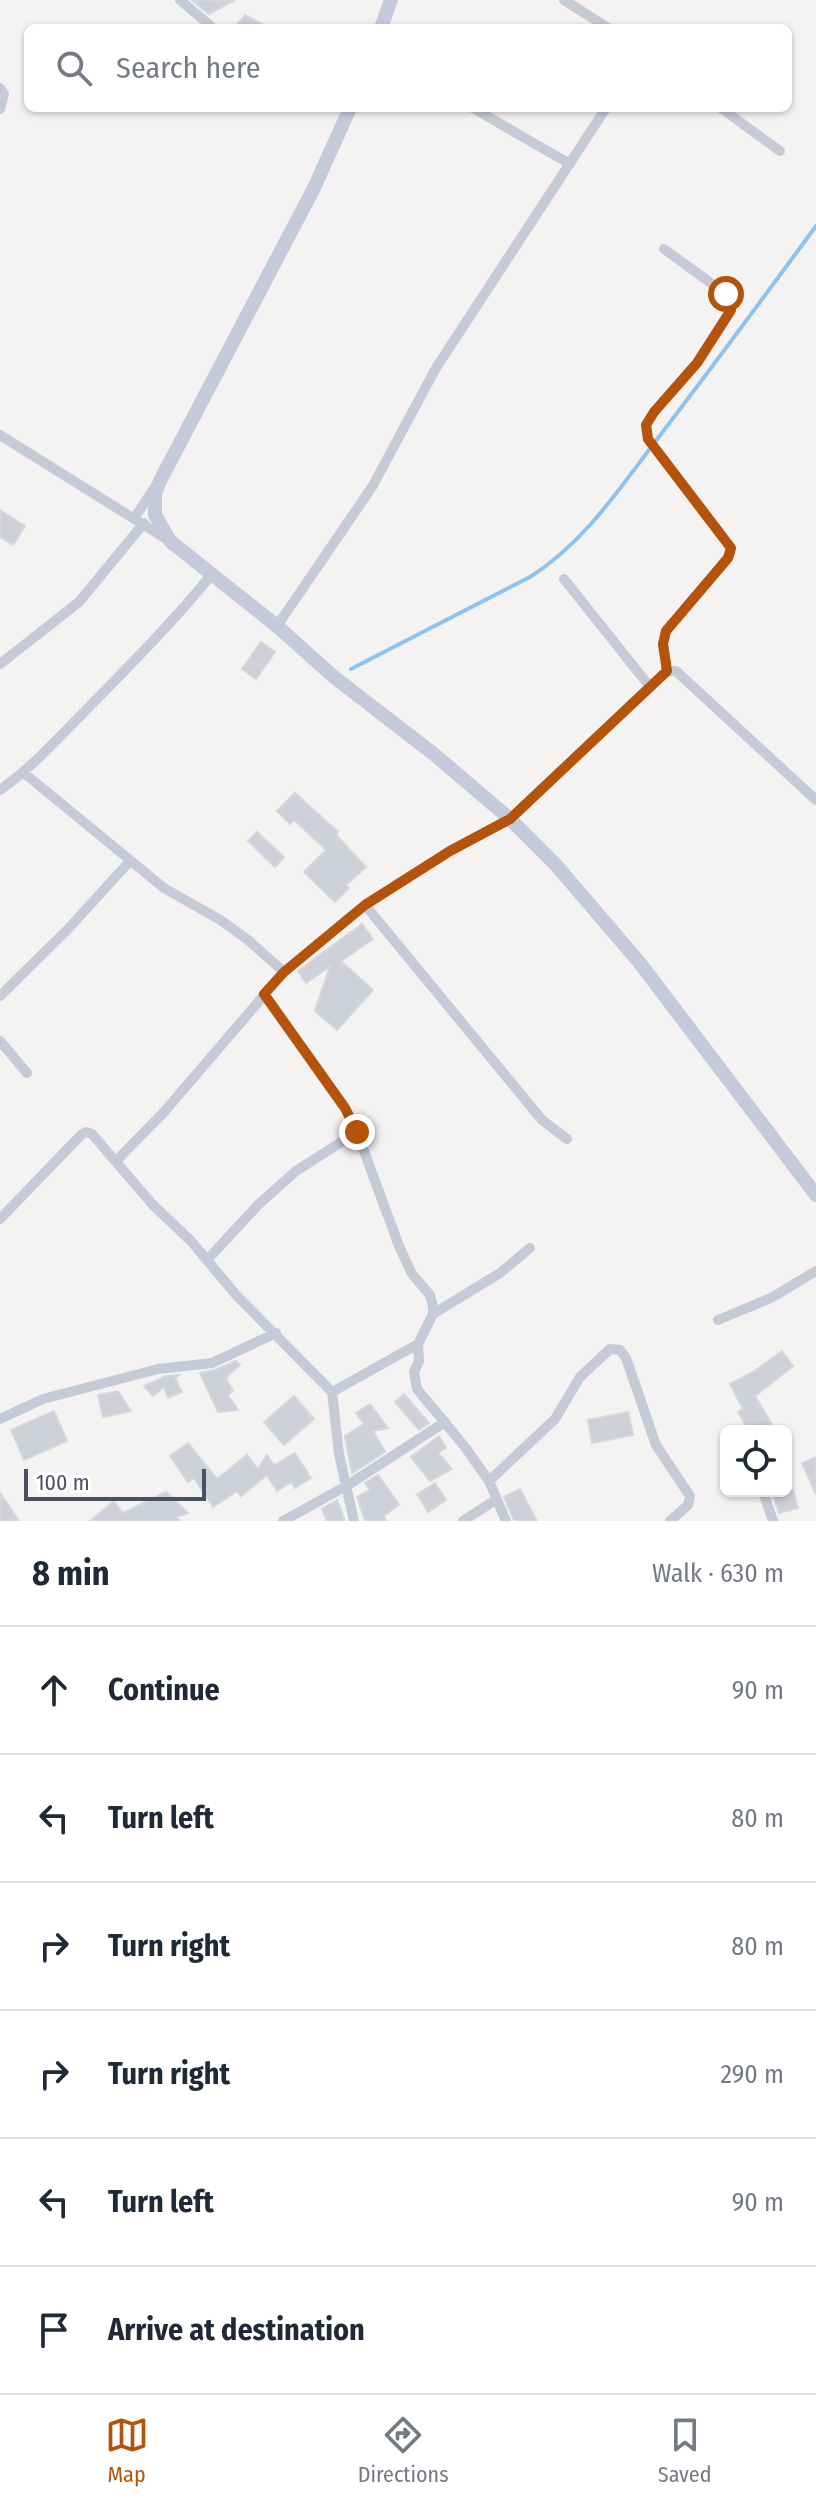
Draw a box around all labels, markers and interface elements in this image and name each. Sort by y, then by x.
search box [24,24,792,112]
icon: search [52,46,96,90]
text: Search here [116,50,261,86]
route start [708,276,744,312]
route end [339,1114,375,1150]
map controls [720,1425,792,1497]
button: locate [720,1425,792,1497]
scale bar [24,1465,206,1501]
text: 100 m [36,1469,90,1496]
text: 8 min [32,1553,110,1594]
text: Walk · 630 m [652,1558,784,1589]
icon: ahead [32,1668,76,1712]
text: Continue [108,1672,220,1708]
text: 90 m [732,1675,784,1706]
icon: left [32,1796,76,1840]
text: Turn left [108,1800,214,1836]
text: 80 m [731,1803,784,1834]
icon: right [32,1924,76,1968]
text: Turn right [108,1928,230,1964]
text: 80 m [731,1931,784,1962]
icon: right [32,2052,76,2096]
text: Turn right [108,2056,230,2092]
text: 290 m [720,2059,784,2090]
icon: left [32,2180,76,2224]
text: Turn left [108,2184,214,2220]
text: 90 m [732,2187,784,2218]
icon: arrive [32,2308,76,2352]
text: Arrive at destination [108,2312,365,2348]
tab: Map [105,2413,149,2488]
tab: Directions [358,2413,449,2488]
tab: Saved [658,2413,711,2488]

